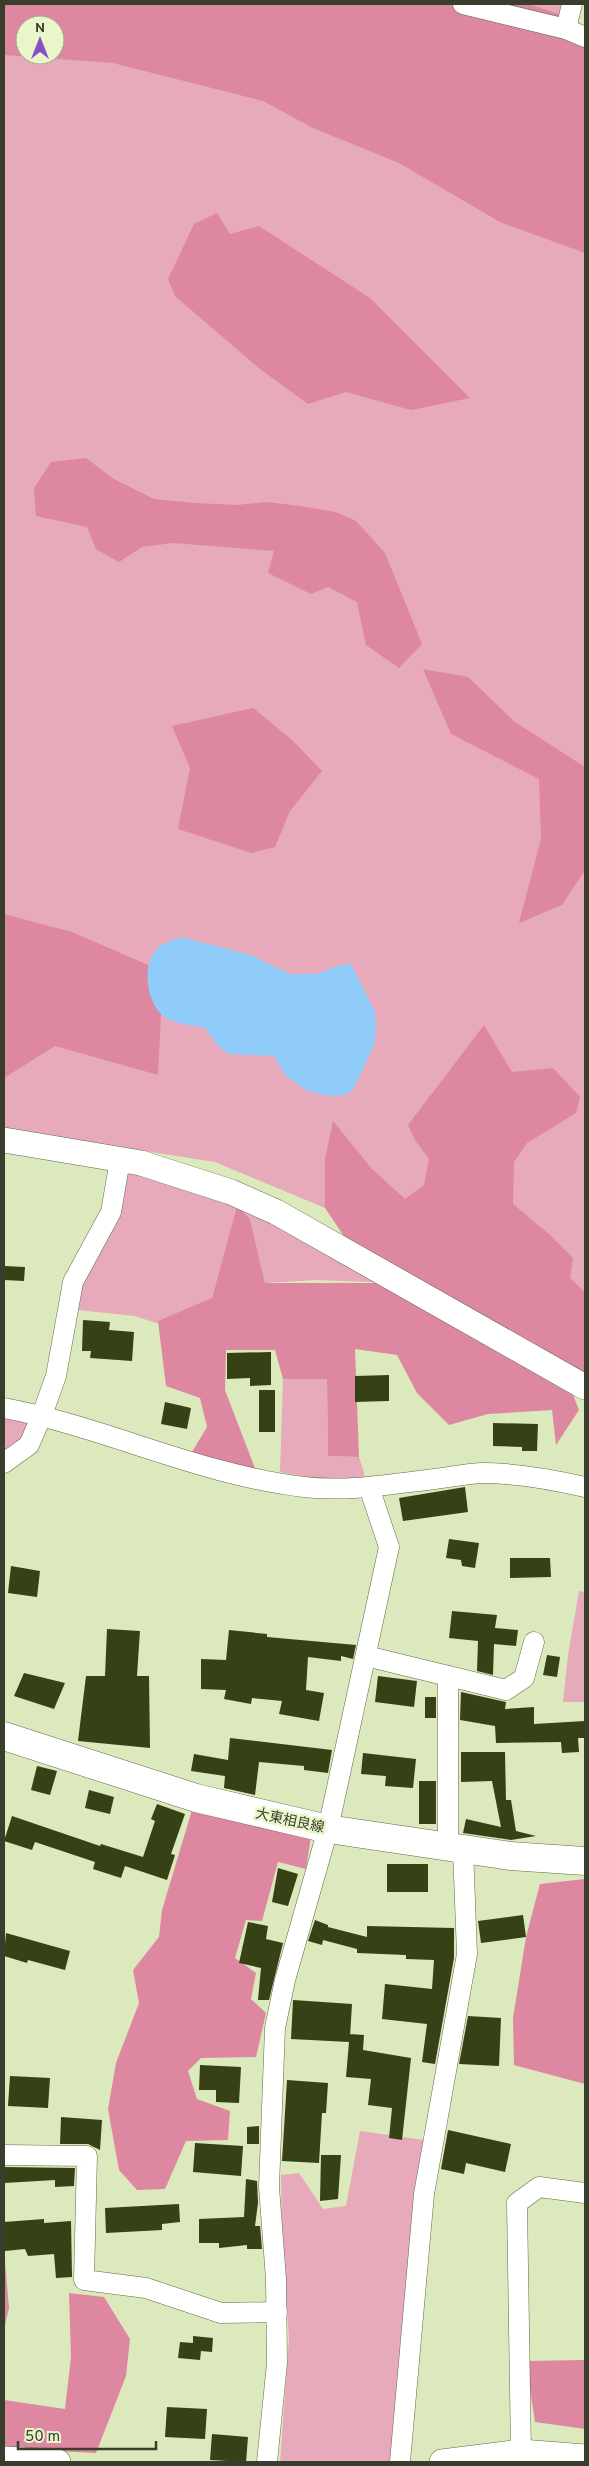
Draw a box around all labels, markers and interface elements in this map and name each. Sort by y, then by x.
north arrow [15,15,65,65]
text: N [35,20,45,37]
street label: 大東相良線 [254,1806,326,1837]
scale bar [18,2418,155,2450]
text: 50 m [25,2428,60,2447]

